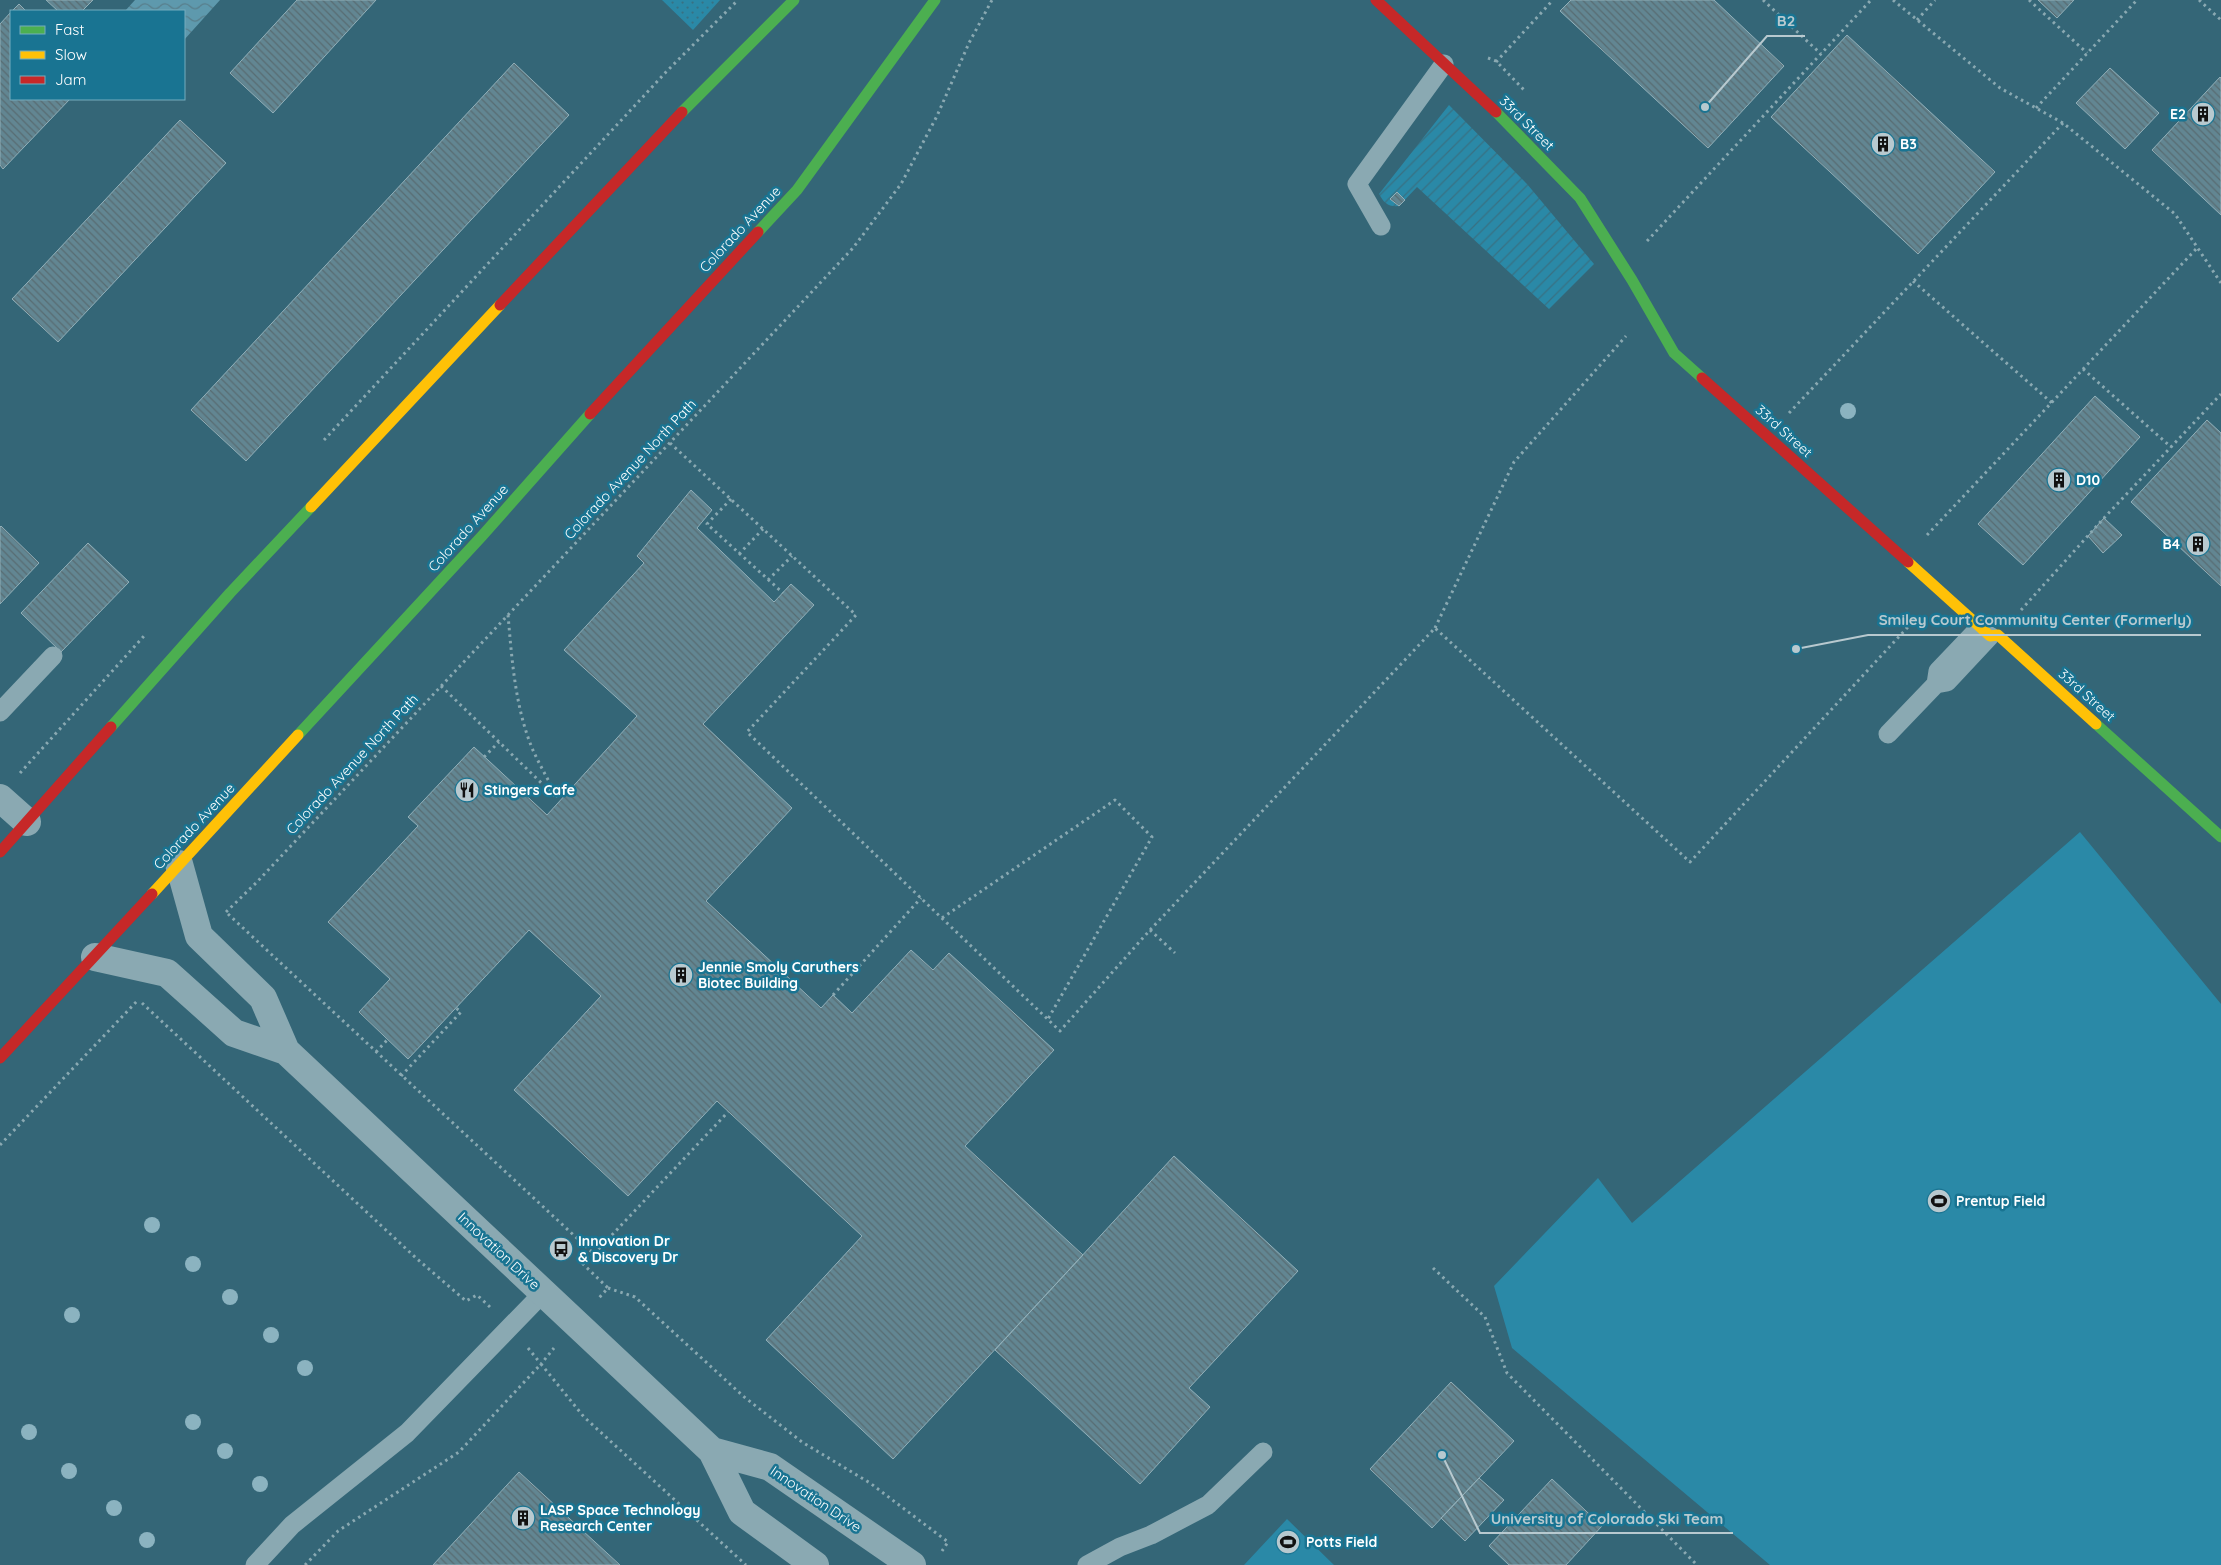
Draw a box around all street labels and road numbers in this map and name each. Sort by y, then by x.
street label: 33rd Street [1496,92,1558,154]
street label: Colorado Avenue [695,182,785,276]
street label: Colorado Avenue North Path [560,395,700,543]
street label: 33rd Street [1752,401,1816,461]
street label: Colorado Avenue [424,480,512,575]
street label: 33rd Street [2055,665,2119,725]
street label: Colorado Avenue North Path [282,690,422,838]
street label: Colorado Avenue [149,779,239,873]
street label: Innovation Drive [454,1208,544,1294]
street label: Innovation Drive [767,1462,865,1536]

